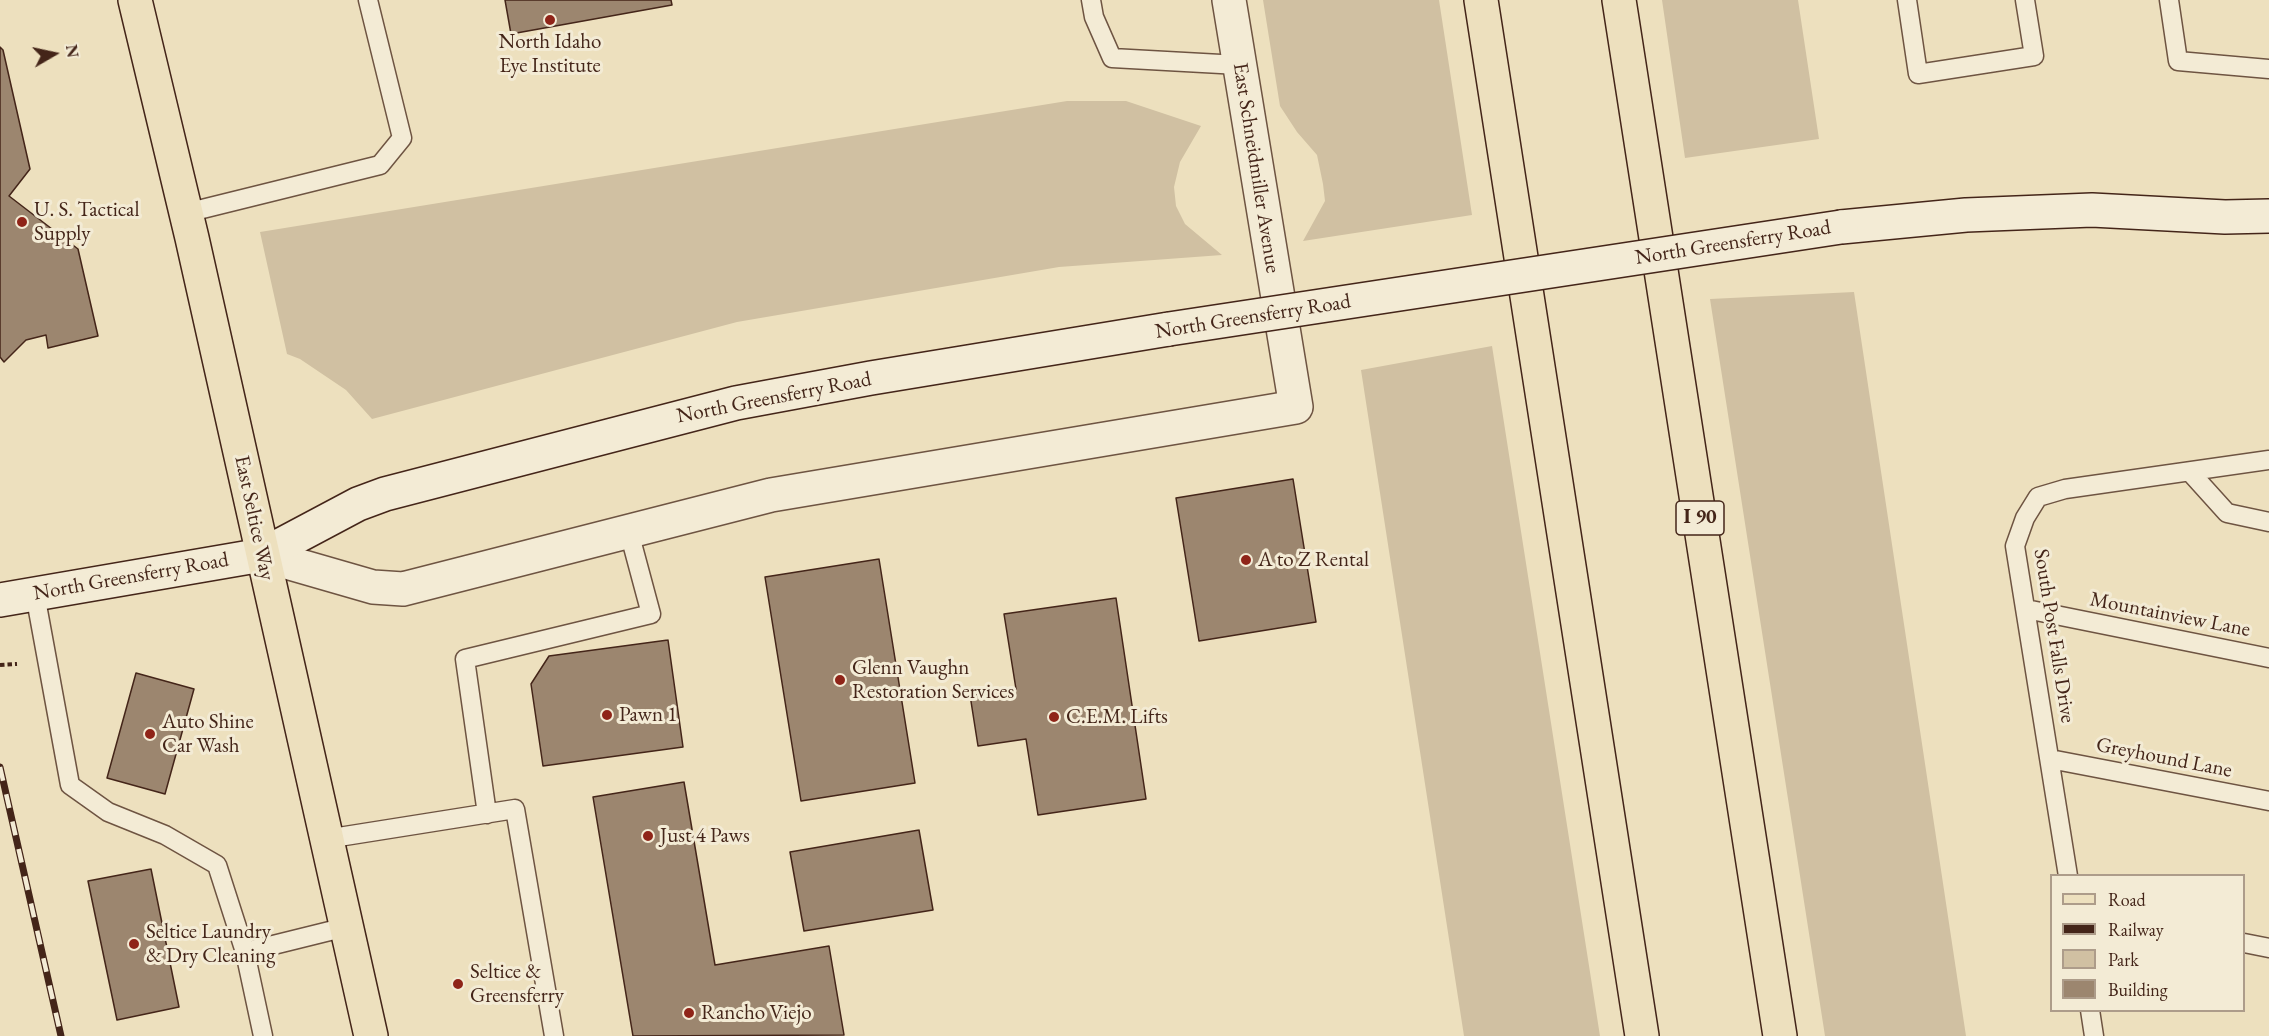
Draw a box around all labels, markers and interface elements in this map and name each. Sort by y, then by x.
marker: North Idaho Eye Institute [543,13,557,27]
north arrow [24,24,84,84]
place label: North Idaho Eye Institute [498,29,602,79]
text: N [61,43,84,59]
street label: East Schneidmiller Avenue [1227,61,1285,275]
place label: U. S. Tactical Supply [34,197,140,247]
marker: U. S. Tactical Supply [15,215,29,229]
street label: North Greensferry Road [1633,215,1833,271]
street label: North Greensferry Road [1153,289,1353,345]
street label: North Greensferry Road [675,367,873,429]
street label: East Seltice Way [228,453,280,583]
road number: I 90 [1676,501,1724,535]
street label: North Greensferry Road [31,547,231,607]
place label: A to Z Rental [1258,547,1369,573]
street label: South Post Falls Drive [2028,547,2080,725]
marker: A to Z Rental [1239,553,1253,567]
street label: Mountainview Lane [2088,587,2252,643]
place label: Glenn Vaughn Restoration Services [852,655,1014,705]
marker: Glenn Vaughn Restoration Services [833,673,847,687]
place label: Pawn 1 [619,702,677,728]
place label: C.E.M. Lifts [1066,704,1168,730]
marker: Pawn 1 [600,708,614,722]
place label: Auto Shine Car Wash [162,709,254,759]
marker: C.E.M. Lifts [1047,710,1061,724]
marker: Auto Shine Car Wash [143,727,157,741]
street label: Greyhound Lane [2094,732,2234,784]
place label: Just 4 Paws [660,823,750,849]
marker: Just 4 Paws [641,829,655,843]
legend [2050,874,2245,1012]
text: Road [2108,888,2146,911]
text: Railway [2108,918,2164,941]
place label: Seltice Laundry & Dry Cleaning [146,919,275,969]
marker: Seltice Laundry & Dry Cleaning [127,937,141,951]
text: Park [2108,948,2139,971]
place label: Seltice & Greensferry [470,959,564,1009]
marker: Seltice & Greensferry [451,977,465,991]
text: Building [2108,978,2168,1001]
place label: Rancho Viejo [701,1000,812,1026]
marker: Rancho Viejo [682,1006,696,1020]

